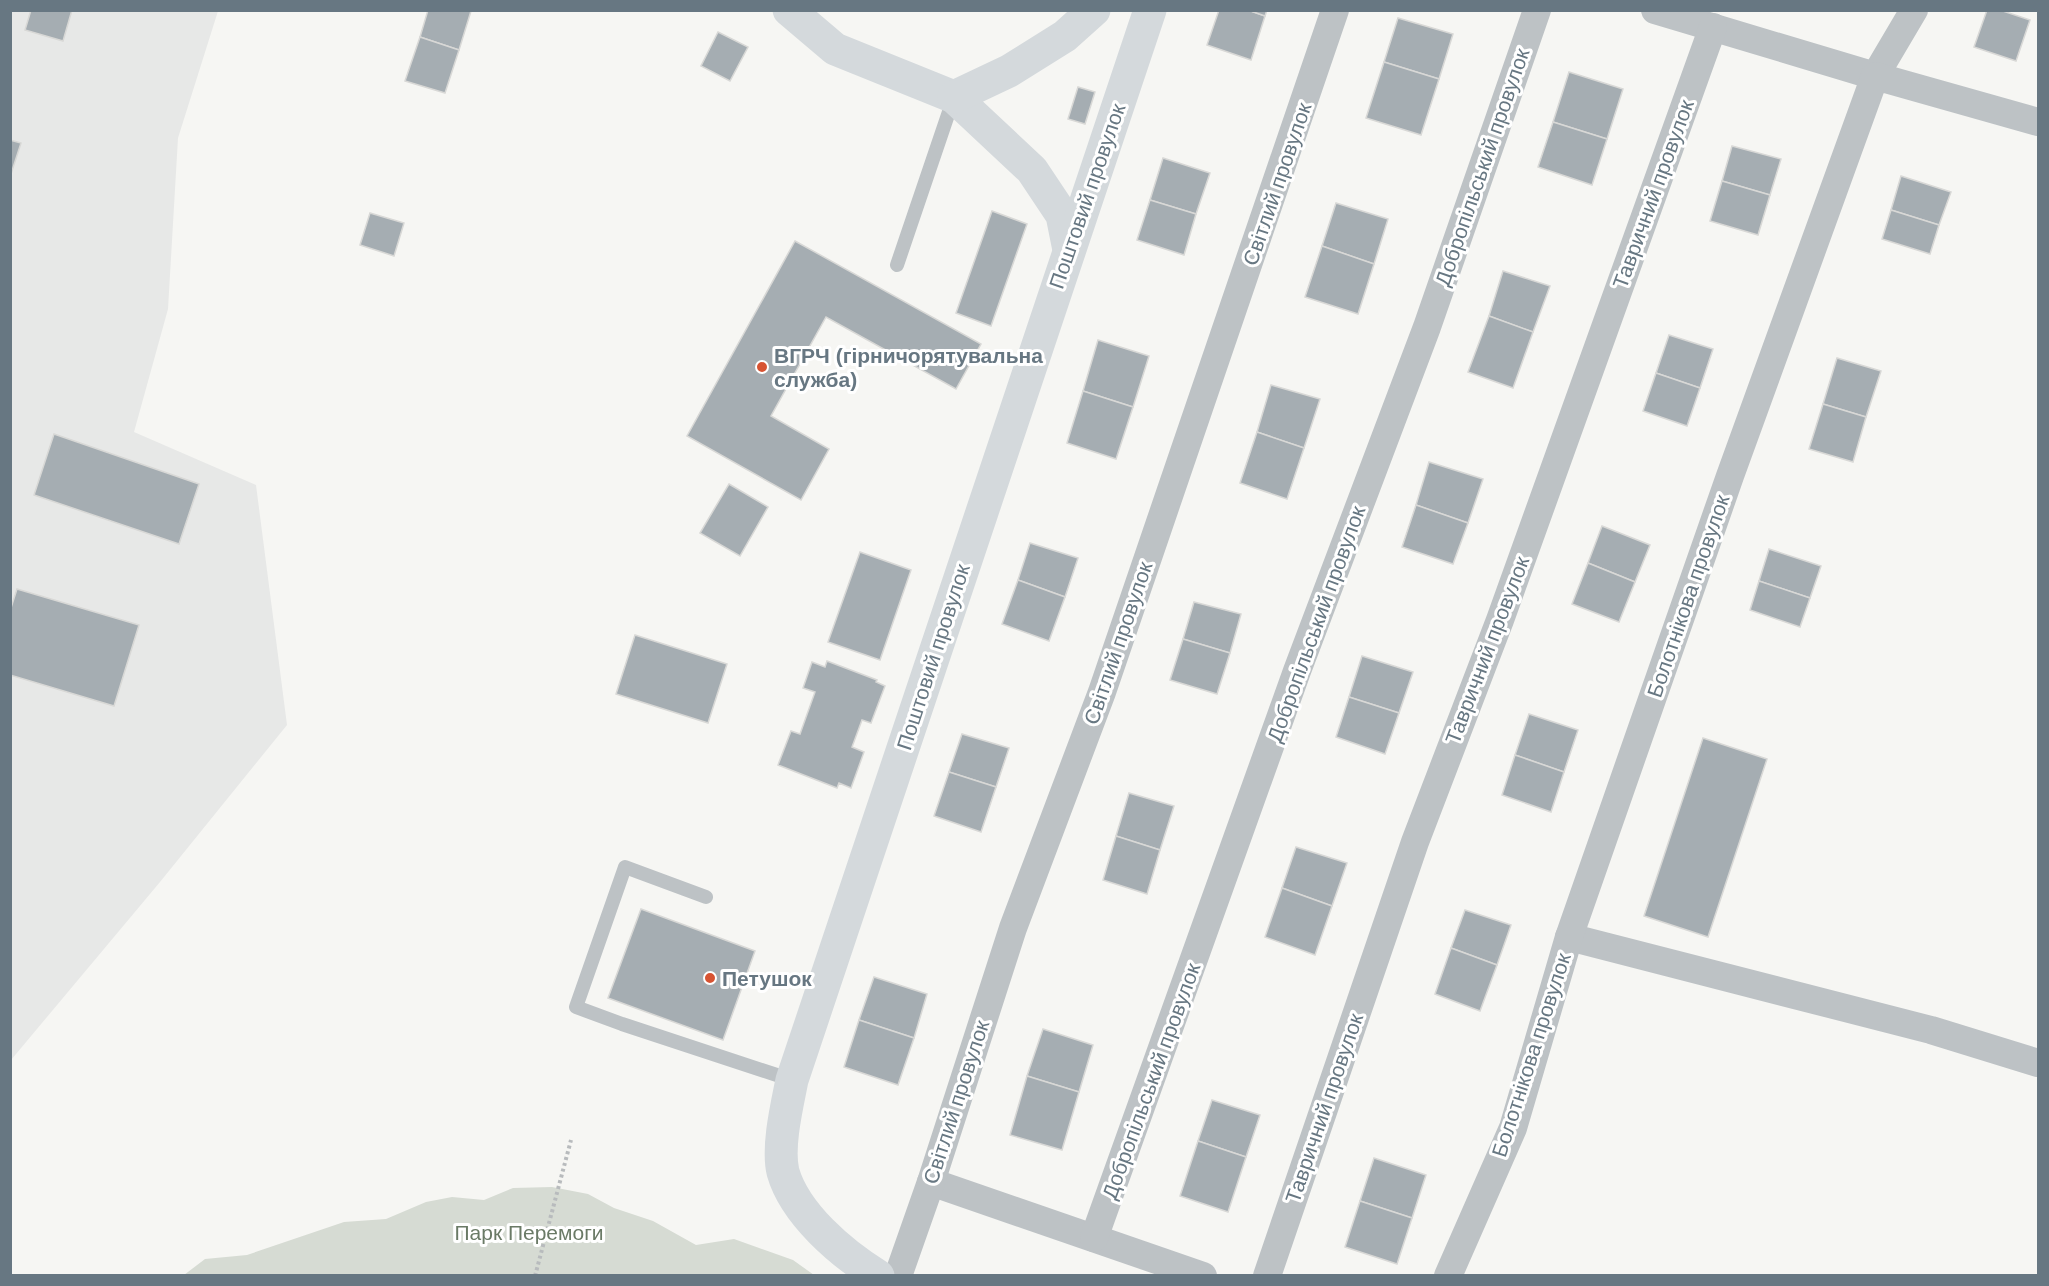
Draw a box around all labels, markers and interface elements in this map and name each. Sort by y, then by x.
street label: Добропільський провулок [1431,45,1534,289]
street label: Тавричний провулок [1608,96,1698,291]
street label: Світлий провулок [1238,99,1316,268]
street label: Поштовий провулок [1045,100,1130,291]
place label: ВГРЧ (гірничорятувальна служба) [774,344,1043,391]
marker: ВГРЧ (гірничорятувальна служба) [755,360,769,374]
street label: Болотнікова провулок [1642,491,1734,700]
street label: Добропільський провулок [1263,502,1370,745]
street label: Тавричний провулок [1441,552,1534,747]
street label: Світлий провулок [1079,558,1157,727]
street label: Поштовий провулок [892,560,974,753]
street label: Болотнікова провулок [1487,949,1575,1160]
street label: Добропільський провулок [1098,959,1205,1202]
place label: Петушок [722,967,812,990]
marker: Петушок [703,971,717,985]
street label: Тавричний провулок [1281,1010,1367,1206]
street label: Світлий провулок [919,1017,994,1187]
park label: Парк Перемоги [454,1221,604,1244]

